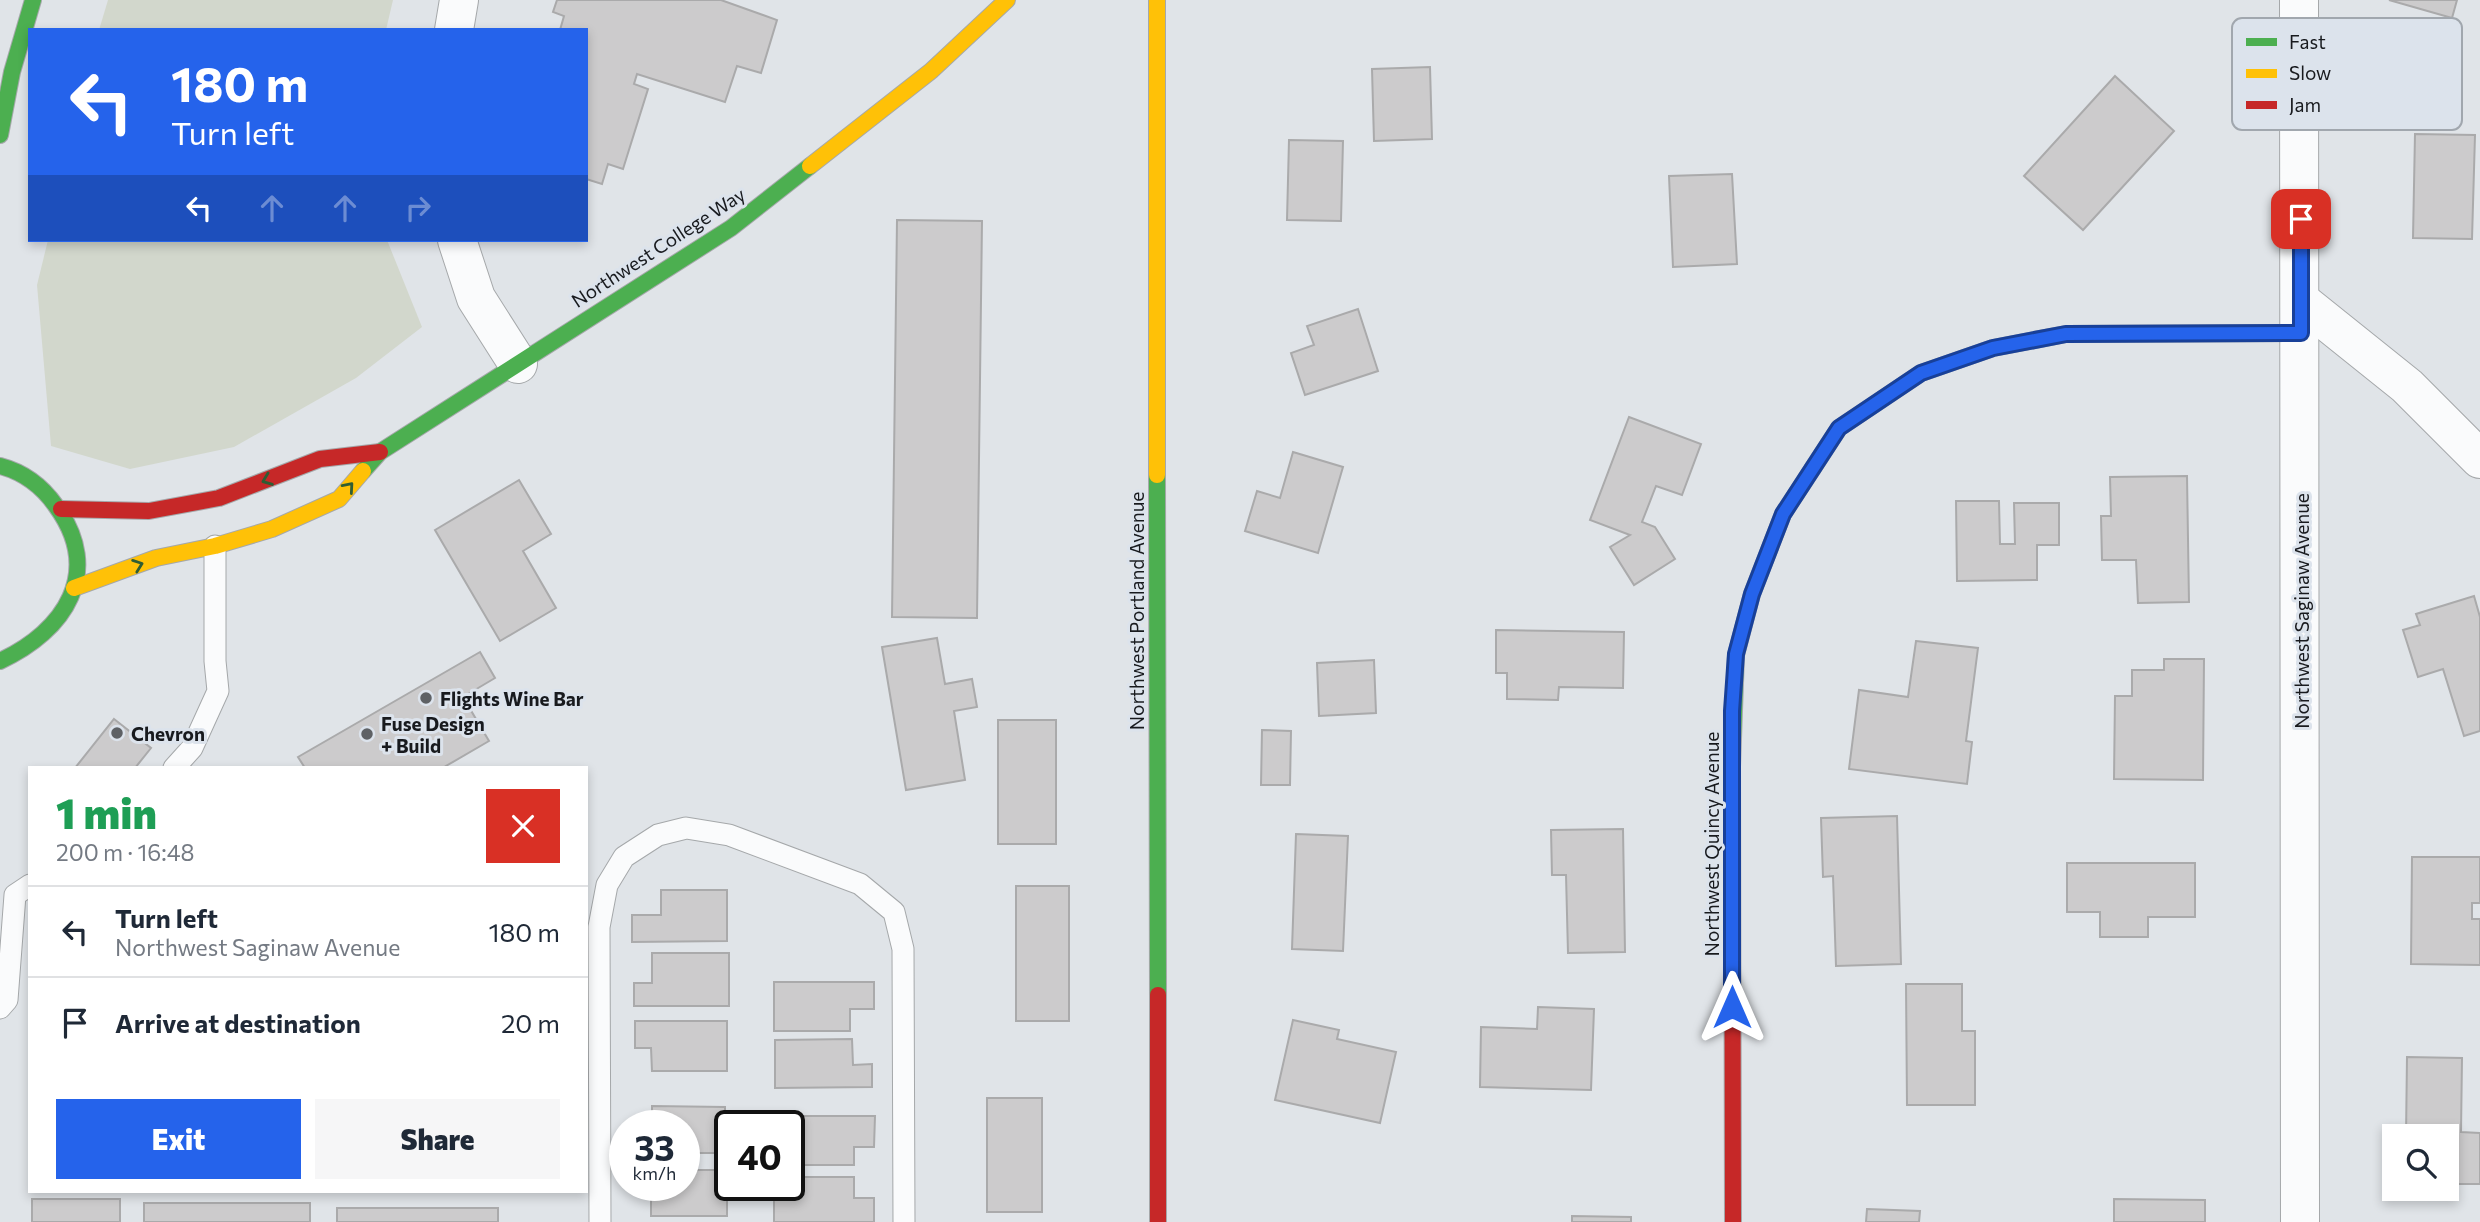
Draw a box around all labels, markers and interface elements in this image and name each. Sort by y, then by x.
legend [2232,18,2462,130]
text: Fast [2289,30,2326,53]
text: 180 m [171,52,308,112]
icon: left [56,56,147,147]
text: Slow [2289,61,2331,84]
text: Jam [2289,93,2321,116]
text: Turn left [171,112,295,152]
street label: Northwest College Way [567,182,749,312]
icon: left [180,189,218,227]
icon: ahead [253,189,291,227]
icon: ahead [326,189,364,227]
icon: right [399,189,437,227]
pin [2271,189,2331,249]
icon: arrive [2282,200,2320,238]
one-way arrow [262,471,274,485]
one-way arrow [340,483,353,496]
street label: Northwest Portland Avenue [1125,492,1148,730]
street label: Northwest Saginaw Avenue [2290,493,2313,729]
one-way arrow [131,559,143,573]
place label: Flights Wine Bar [440,687,584,710]
marker: Flights Wine Bar [418,690,434,706]
place label: Fuse Design + Build [381,712,485,757]
place label: Chevron [131,722,205,745]
marker: Chevron [109,725,125,741]
marker: Fuse Design + Build [359,726,375,742]
street label: Northwest Quincy Avenue [1700,732,1723,956]
text: 1 min [56,786,157,838]
button: close [486,789,560,863]
text: 200 m · 16:48 [56,838,194,866]
text: Turn left [115,902,218,933]
icon: left [56,913,94,951]
text: 180 m [488,916,560,947]
text: Northwest Saginaw Avenue [115,933,400,961]
position arrow [1695,970,1769,1044]
icon: arrive [56,1004,94,1042]
text: Arrive at destination [115,1007,361,1038]
text: 20 m [501,1007,560,1038]
button: Exit [56,1099,301,1179]
button: Share [315,1099,560,1179]
speed limit sign: 40 [714,1110,805,1201]
map controls [2382,1124,2459,1201]
button: search [2382,1124,2459,1201]
text: 33 [634,1125,675,1168]
text: km/h [633,1162,676,1184]

